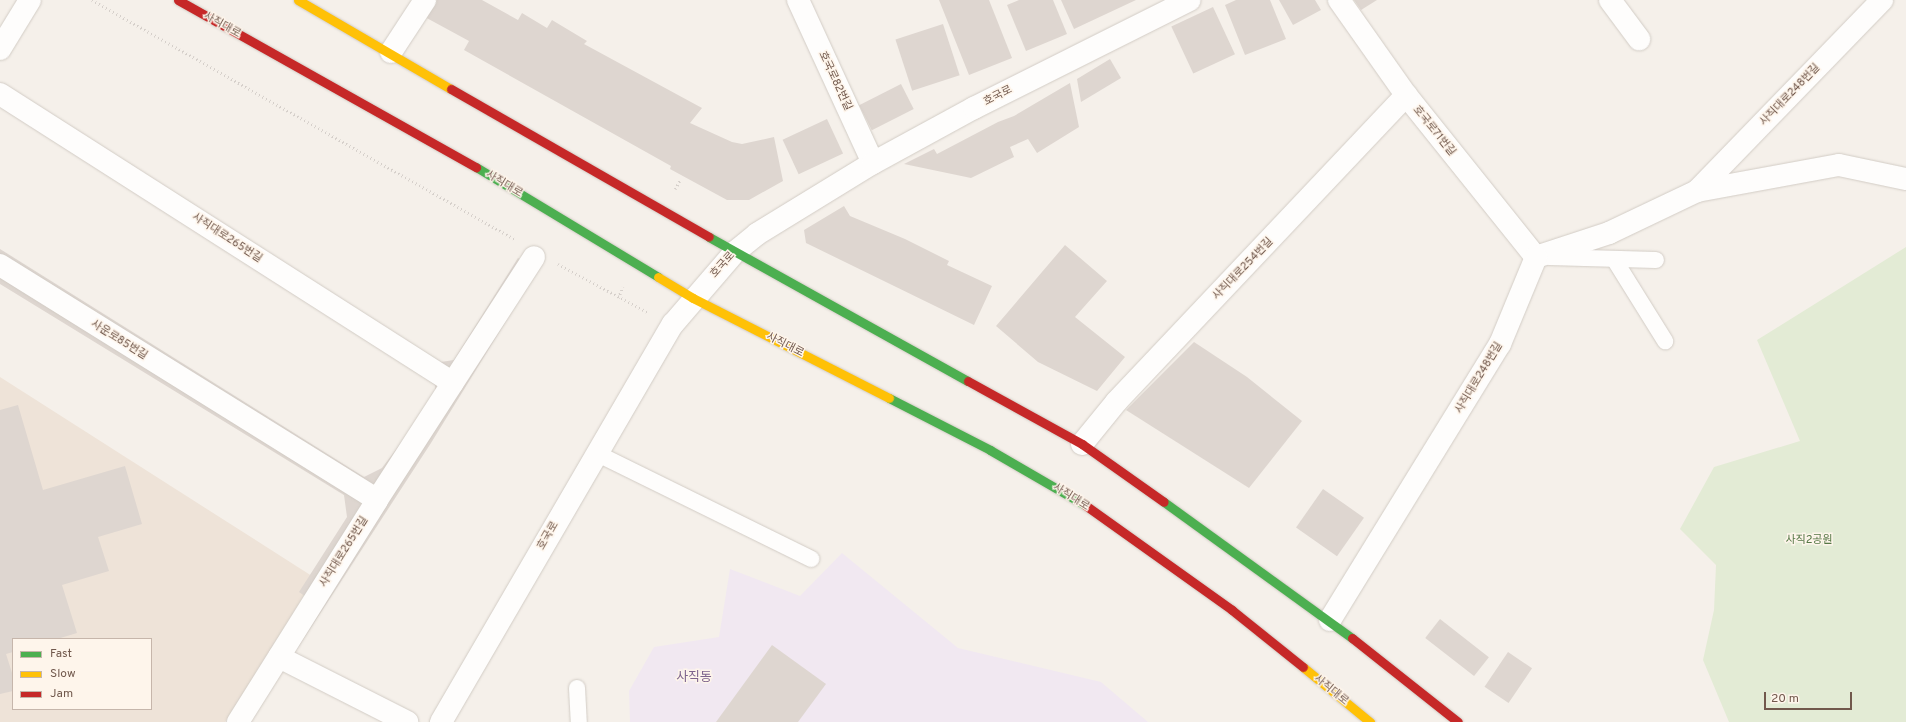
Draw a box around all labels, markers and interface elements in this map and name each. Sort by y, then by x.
street label: 사직대로 [201,9,243,41]
street label: 호국로82번길 [816,49,854,113]
street label: 사직대로248번길 [1757,61,1823,129]
street label: 호국로 [981,83,1015,109]
street label: 호국로71번길 [1410,103,1458,159]
street label: 사직대로 [483,168,525,200]
street label: 사직대로265번길 [190,210,264,266]
street label: 사직대로254번길 [1210,235,1276,303]
street label: 호국로 [708,249,738,281]
street label: 사운로85번길 [88,317,150,363]
street label: 사직대로 [764,330,806,360]
street label: 사직대로248번길 [1453,340,1505,416]
street label: 사직대로 [1050,481,1092,513]
street label: 사직대로265번길 [317,514,371,590]
street label: 호국로 [535,520,561,552]
park label: 사직2공원 [1785,533,1833,547]
legend [12,638,152,710]
text: Fast [50,646,72,662]
text: Slow [50,666,76,682]
district label: 사직동 [676,670,712,686]
street label: 사직대로 [1311,672,1351,708]
scale bar [1766,684,1854,710]
text: Jam [50,686,73,702]
text: 20 m [1771,691,1799,707]

